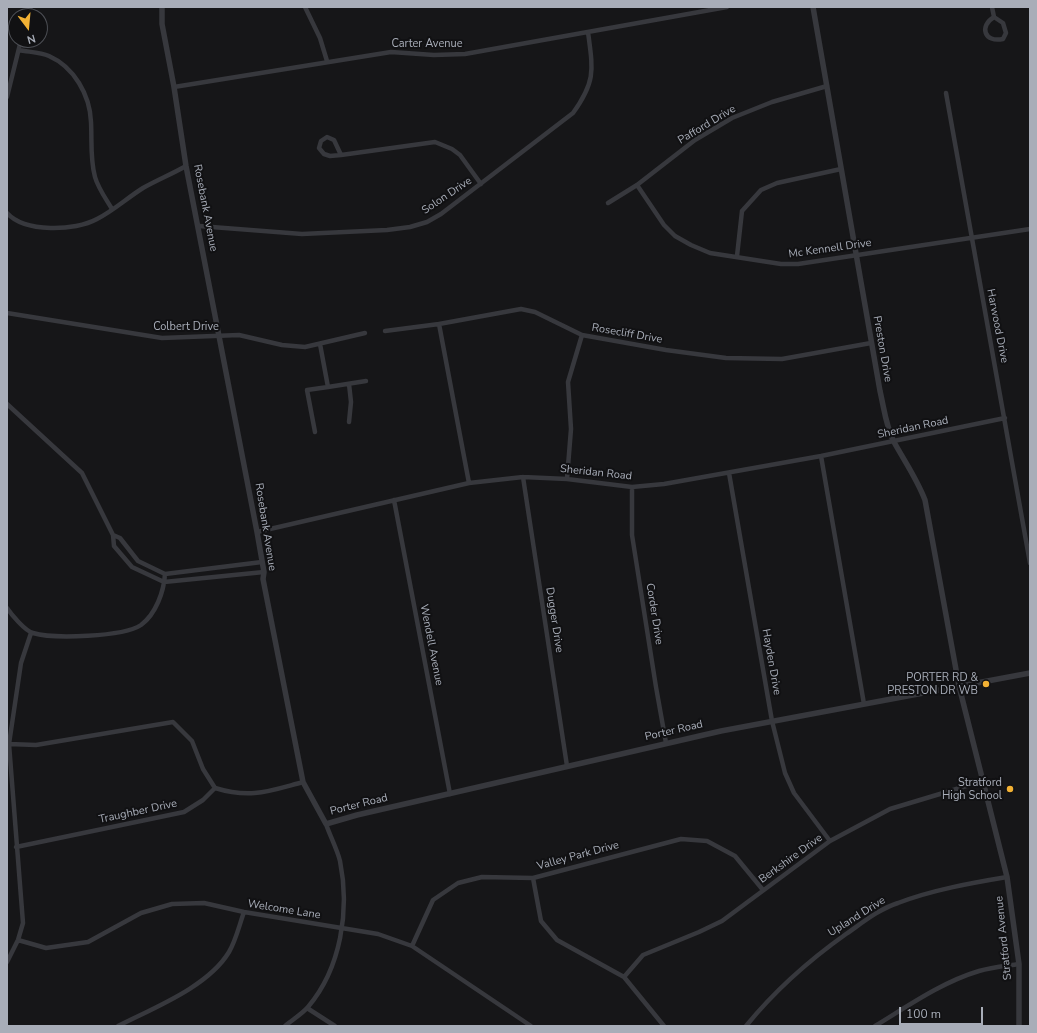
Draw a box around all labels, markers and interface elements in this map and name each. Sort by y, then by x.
north arrow [8,8,48,48]
text: N [25,31,37,47]
street label: Carter Avenue [391,37,463,51]
street label: Pafford Drive [676,103,738,147]
street label: Rosebank Avenue [190,163,220,253]
street label: Solon Drive [420,174,474,218]
street label: Mc Kennell Drive [788,237,872,261]
street label: Harwood Drive [983,288,1011,364]
street label: Preston Drive [870,315,894,383]
street label: Colbert Drive [153,320,219,334]
street label: Rosecliff Drive [591,321,663,347]
street label: Sheridan Road [876,414,950,442]
street label: Sheridan Road [559,463,633,483]
street label: Rosebank Avenue [252,482,278,572]
street label: Corder Drive [643,582,665,646]
street label: Dugger Drive [542,586,566,654]
street label: Wendell Avenue [417,603,445,687]
street label: Hayden Drive [759,628,783,696]
place label: PORTER RD & PRESTON DR WB [887,671,978,697]
marker: PORTER RD & PRESTON DR WB [981,679,991,689]
street label: Porter Road [644,718,704,744]
place label: Stratford High School [942,776,1002,802]
marker: Stratford High School [1005,784,1015,794]
street label: Porter Road [329,791,389,819]
street label: Traughber Drive [98,797,178,827]
street label: Berkshire Drive [757,832,825,886]
street label: Valley Park Drive [536,839,620,873]
street label: Upland Drive [826,894,888,940]
street label: Stratford Avenue [993,895,1015,981]
street label: Welcome Lane [247,898,321,922]
scale bar [901,999,985,1025]
text: 100 m [906,1006,941,1022]

